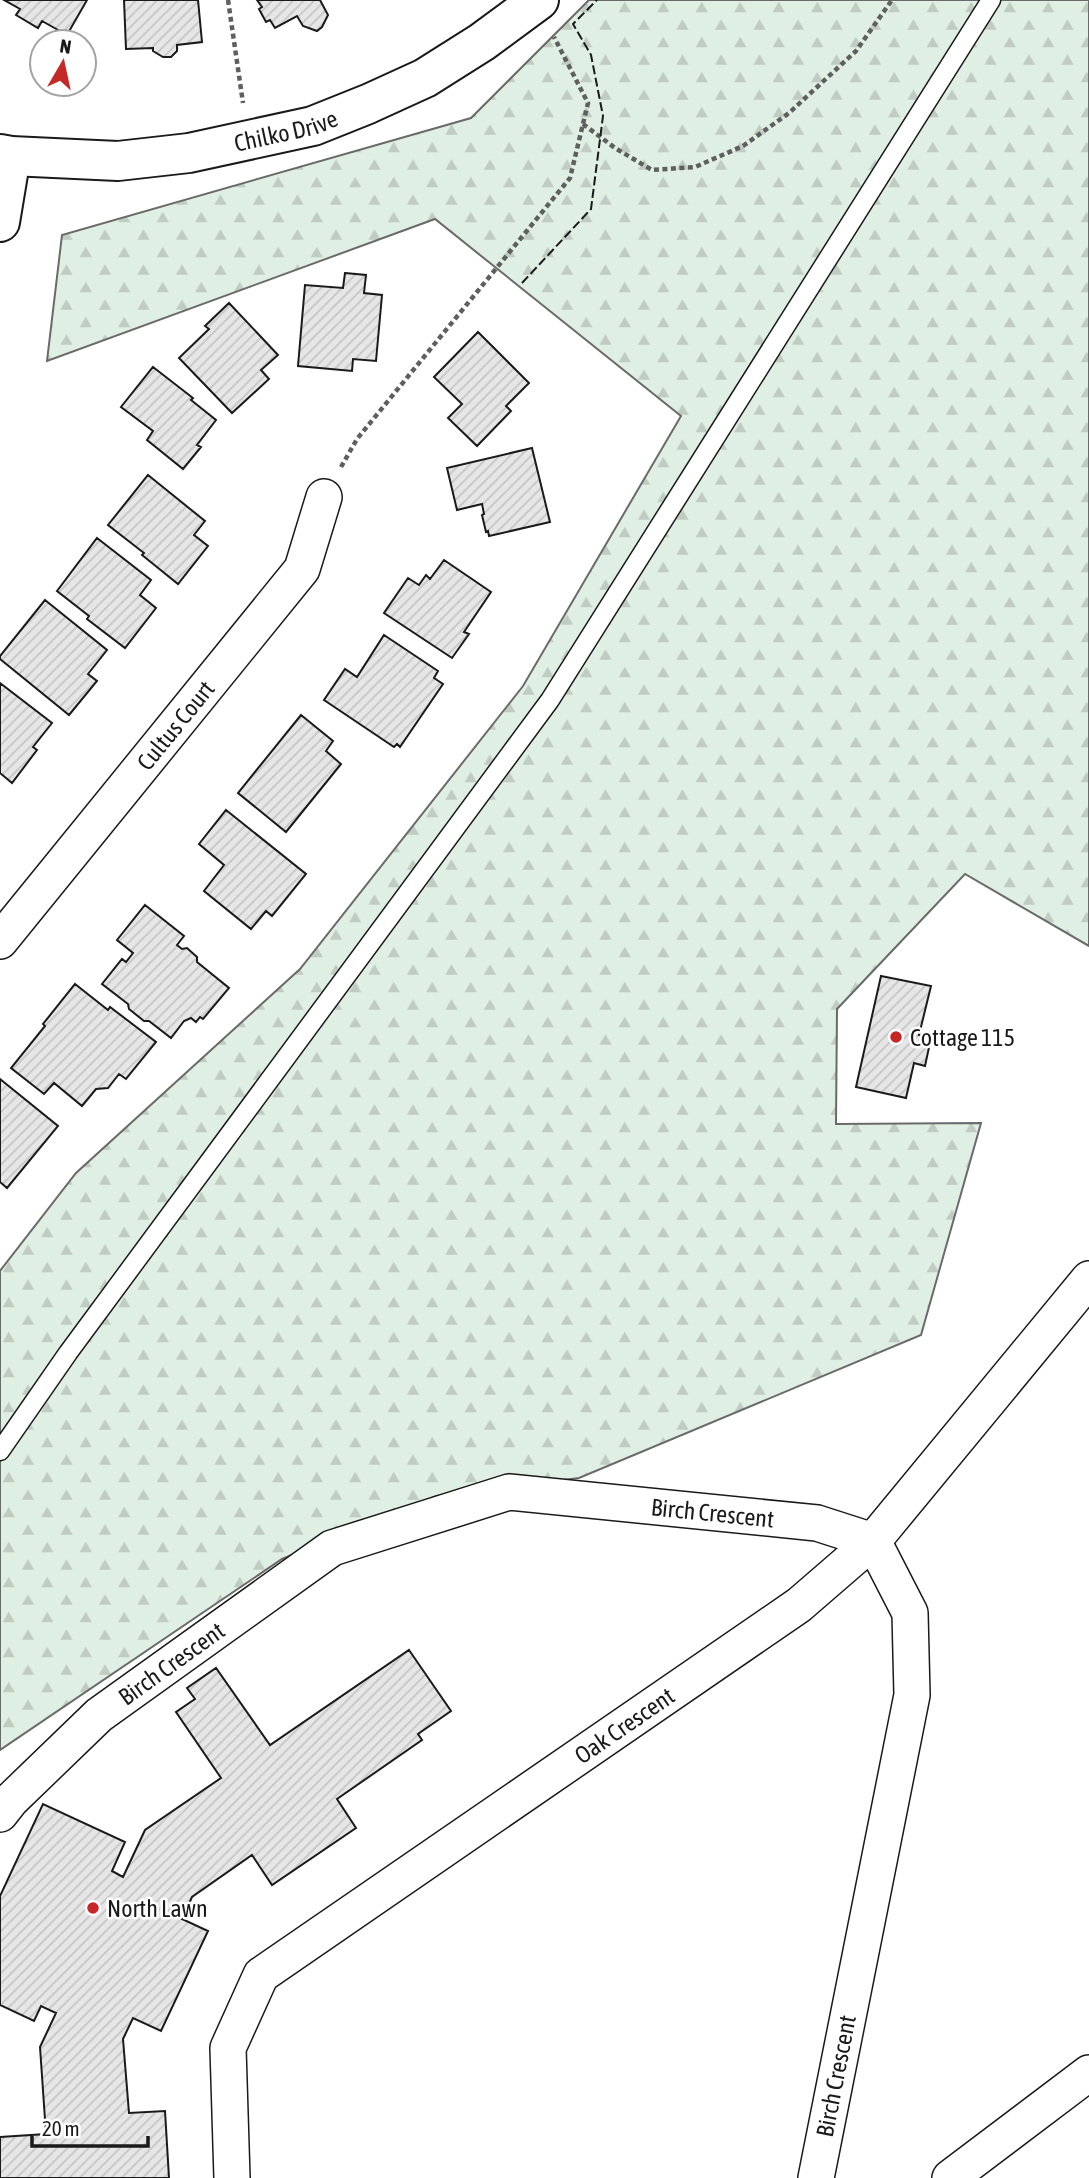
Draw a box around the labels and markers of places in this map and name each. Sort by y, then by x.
place label: Cottage 115 [910,1024,1015,1051]
marker: Cottage 115 [888,1029,904,1045]
place label: North Lawn [107,1895,208,1922]
marker: North Lawn [85,1900,101,1916]

